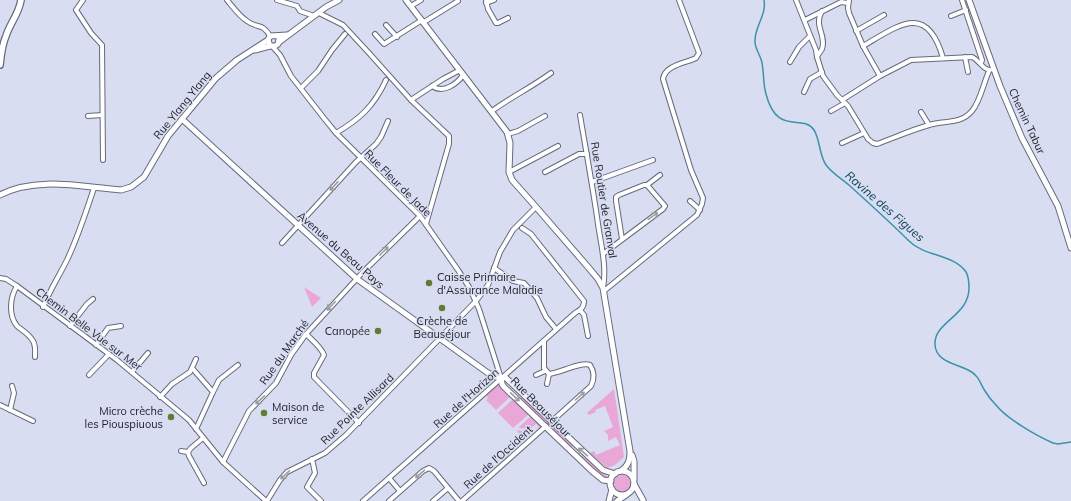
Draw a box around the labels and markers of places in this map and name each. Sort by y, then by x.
place label: Caisse Primaire d'Assurance Maladie [437,270,543,297]
marker: Caisse Primaire d'Assurance Maladie [424,278,434,288]
marker: Crèche de Beauséjour [437,303,447,313]
place label: Crèche de Beauséjour [413,314,471,341]
place label: Canopée [325,324,370,338]
marker: Canopée [373,326,383,336]
place label: Maison de service [272,400,324,427]
place label: Micro crèche les Piouspiuous [85,404,163,431]
marker: Maison de service [259,408,269,418]
marker: Micro crèche les Piouspiuous [166,412,176,422]

